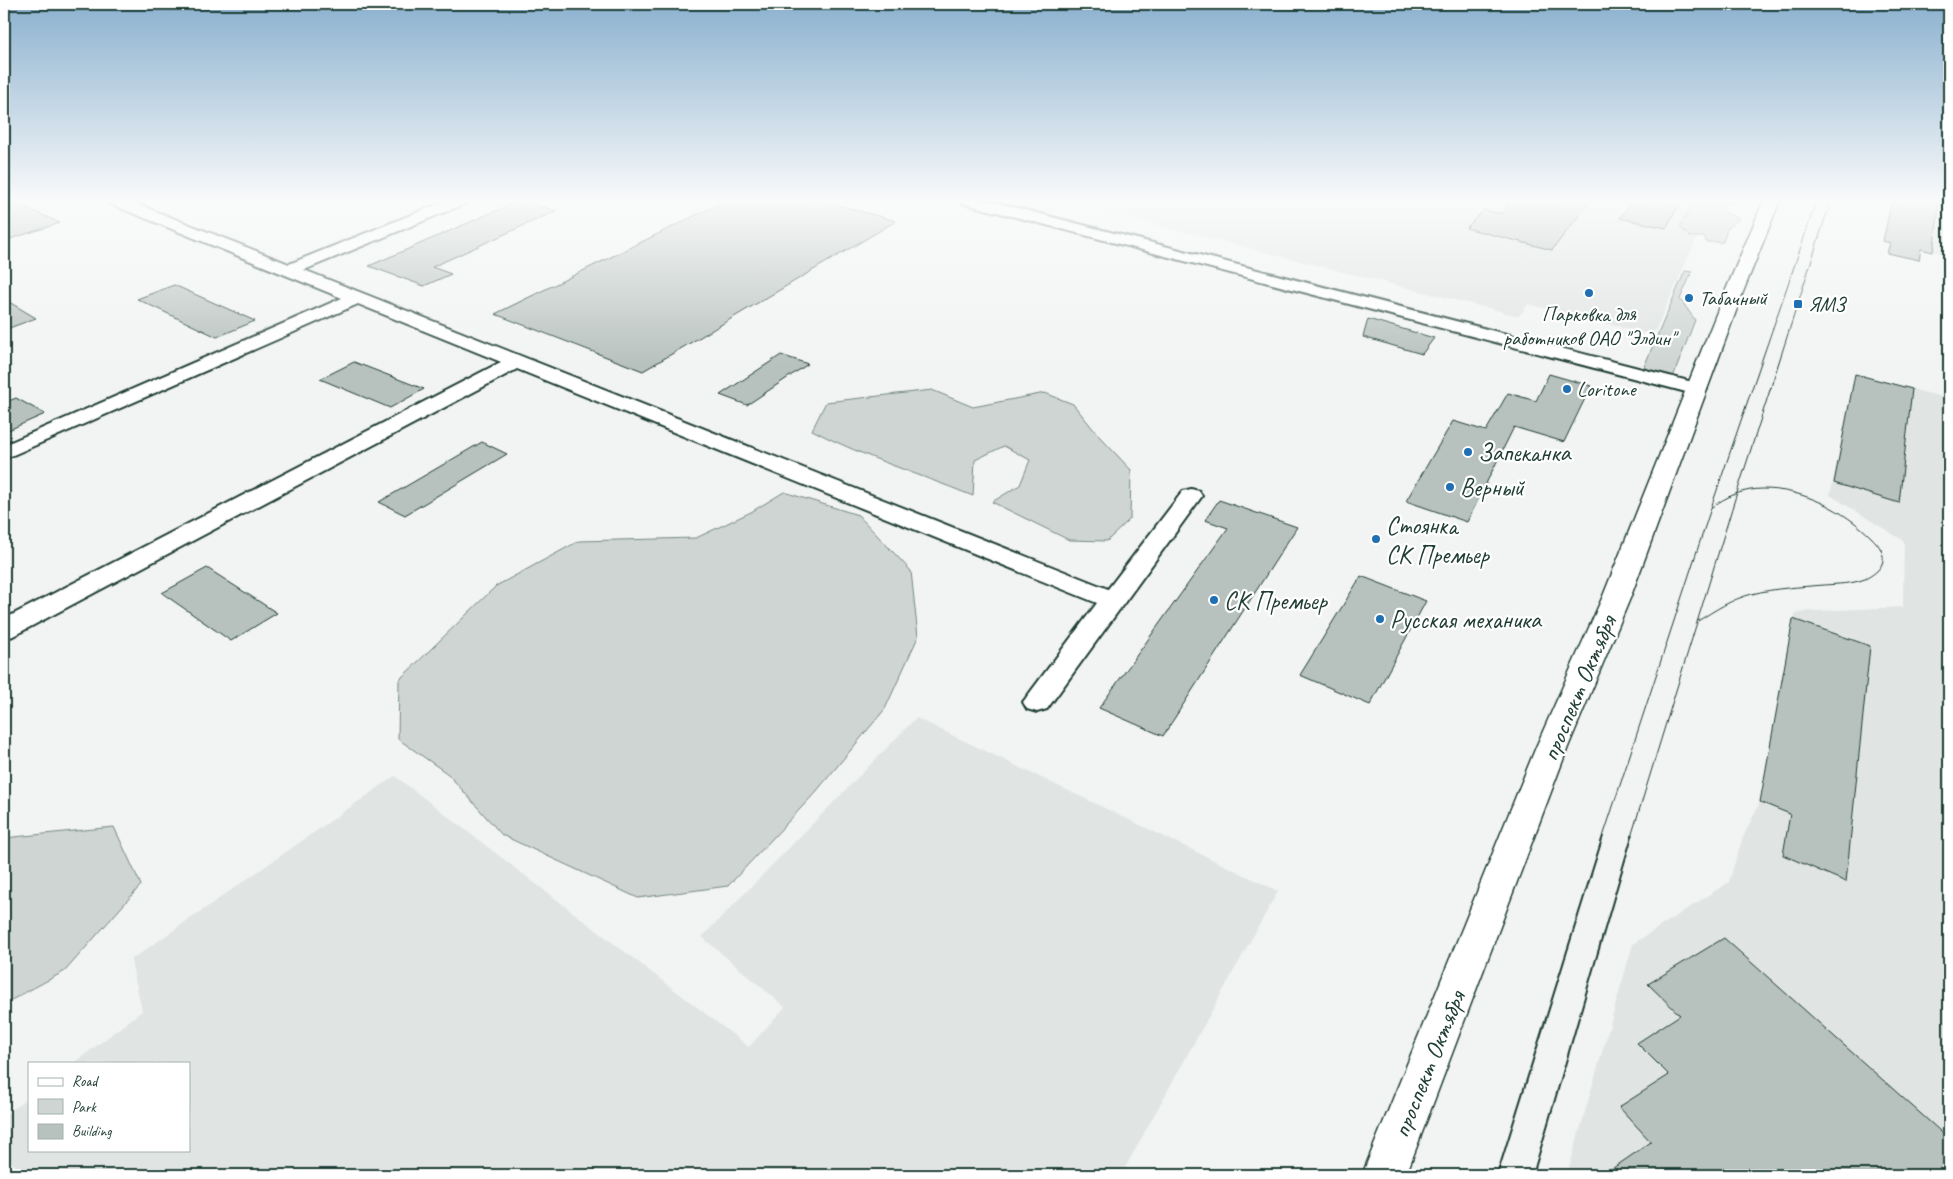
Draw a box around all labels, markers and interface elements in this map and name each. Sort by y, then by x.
place label: Табачный [1699,285,1768,311]
marker: Парковка для работников ОАО "Элдин" [1583,287,1595,299]
place label: ЯМЗ [1808,291,1848,317]
marker: Табачный [1683,292,1695,304]
marker: ЯМЗ [1792,298,1804,310]
place label: Парковка для работников ОАО "Элдин" [1503,301,1679,351]
place label: Loritone [1577,376,1638,402]
marker: Loritone [1561,383,1573,395]
place label: Запеканка [1478,437,1572,469]
marker: Запеканка [1462,446,1474,458]
place label: Верный [1460,472,1526,504]
marker: Верный [1444,481,1456,493]
place label: Стоянка СК Премьер [1386,510,1491,571]
marker: Стоянка СК Премьер [1370,533,1382,545]
place label: СК Премьер [1224,585,1329,617]
marker: СК Премьер [1208,594,1220,606]
place label: Русская механика [1390,604,1543,636]
street label: проспект Октября [1534,609,1625,766]
marker: Русская механика [1374,613,1386,625]
street label: проспект Октября [1385,985,1474,1142]
legend [28,1062,190,1152]
text: Road [72,1072,99,1091]
text: Park [72,1098,97,1117]
text: Building [72,1122,112,1141]

